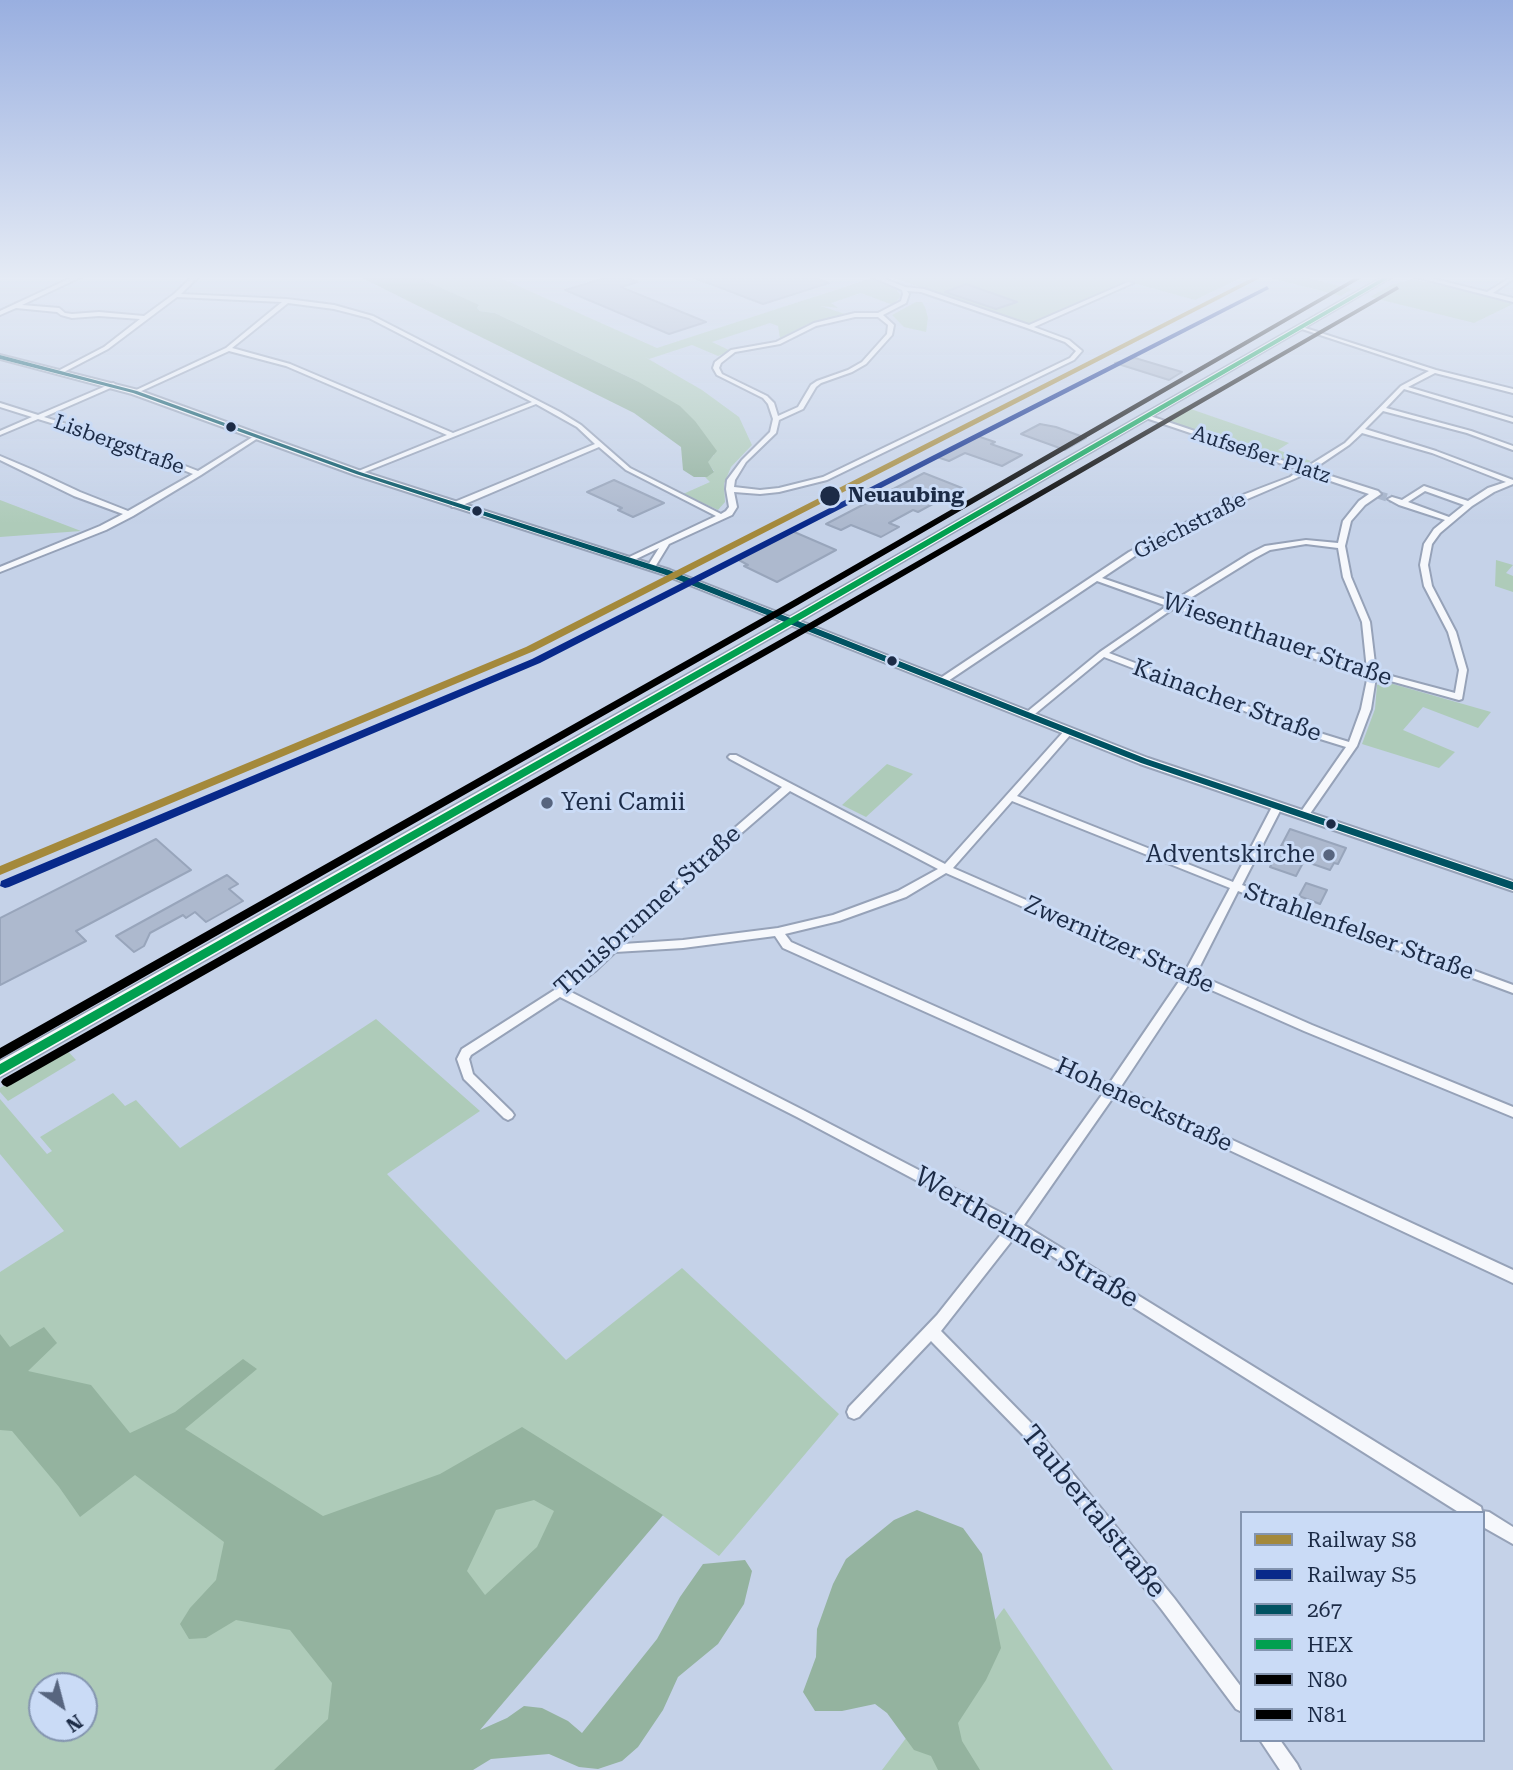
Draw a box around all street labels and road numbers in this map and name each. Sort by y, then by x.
street label: Lisbergstraße [50,410,188,480]
street label: Aufseßer Platz [1189,421,1333,489]
street label: Giechstraße [1130,487,1250,565]
street label: Wiesenthauer Straße [1158,587,1396,693]
street label: Kainacher Straße [1129,654,1325,748]
street label: Thuisbrunner Straße [549,820,747,1002]
street label: Strahlenfelser Straße [1240,877,1478,987]
street label: Zwernitzer Straße [1020,890,1218,1000]
street label: Hoheneckstraße [1051,1051,1237,1159]
street label: Wertheimer Straße [908,1160,1144,1316]
street label: Taubertalstraße [1013,1419,1173,1605]

